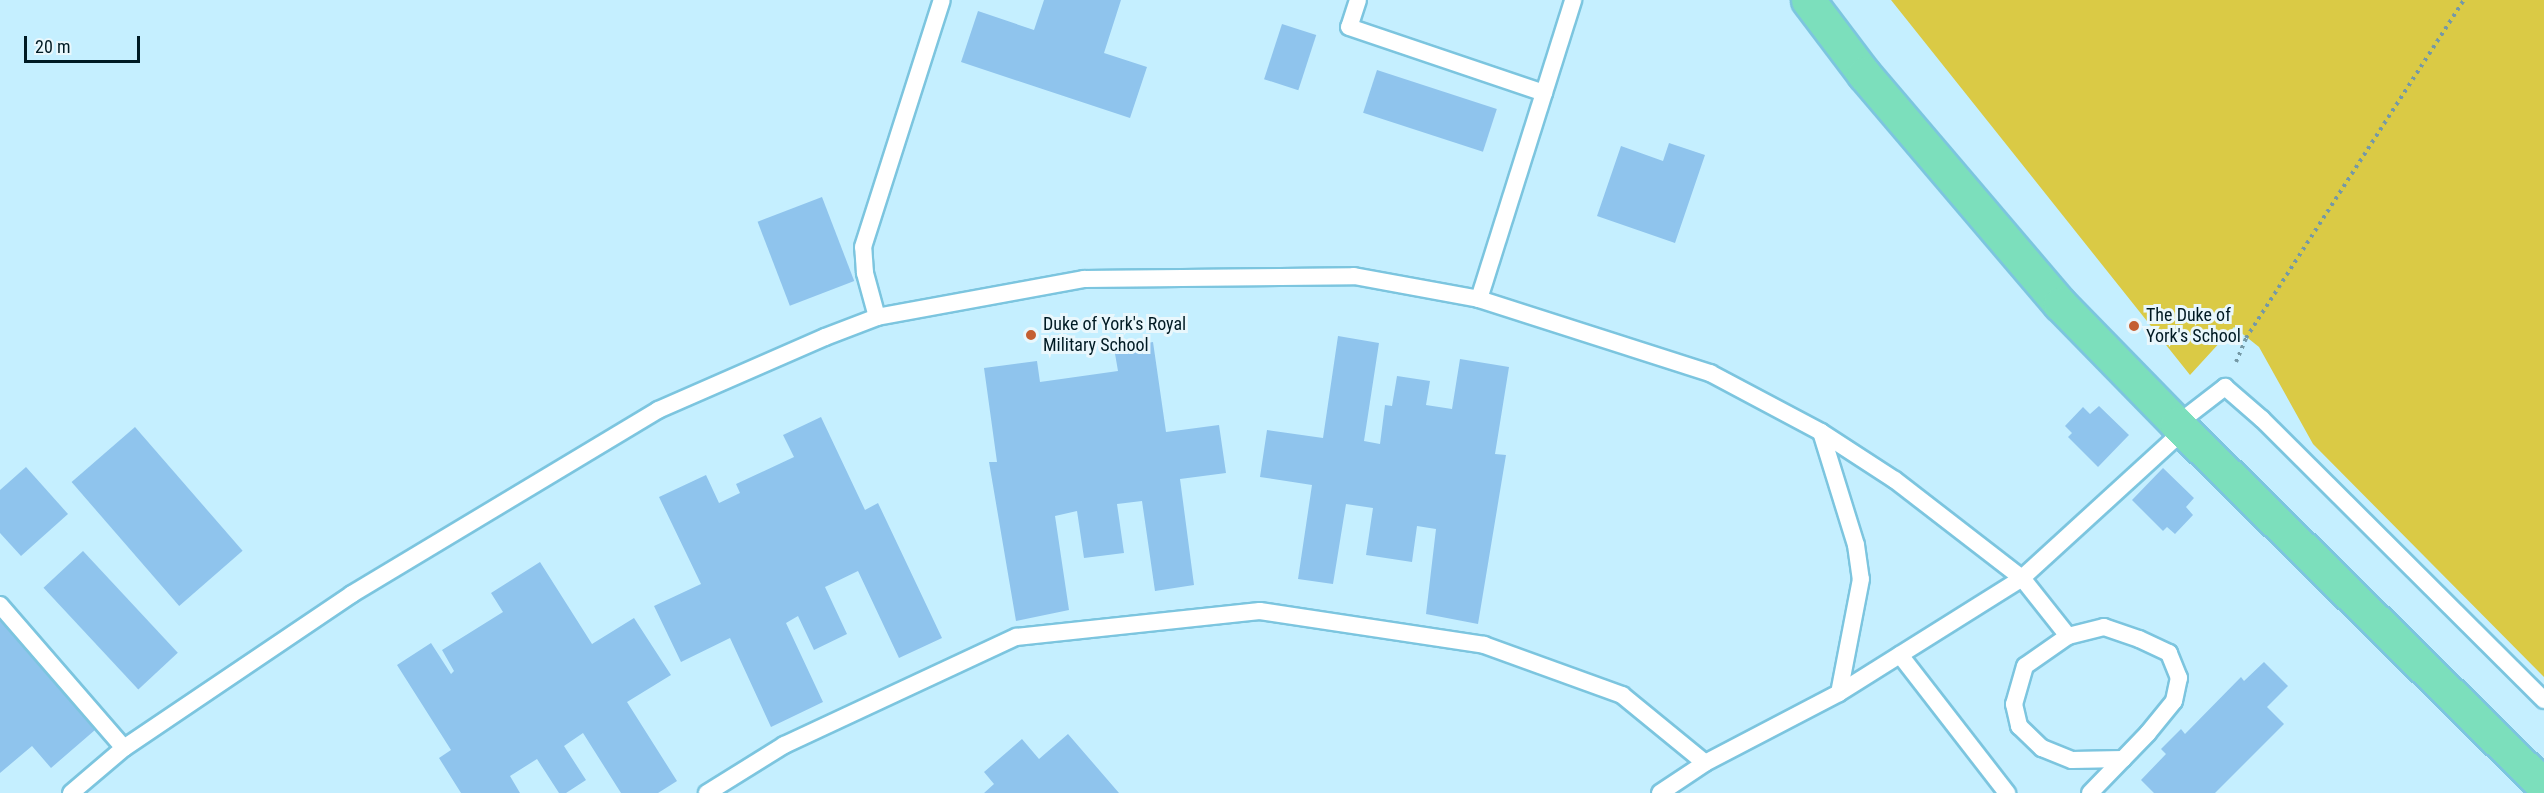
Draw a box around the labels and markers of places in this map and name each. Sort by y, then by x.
place label: The Duke of York's School [2146,305,2241,348]
place label: Duke of York's Royal Military School [1043,314,1186,356]
marker: The Duke of York's School [2127,319,2141,333]
marker: Duke of York's Royal Military School [1024,328,1038,342]

